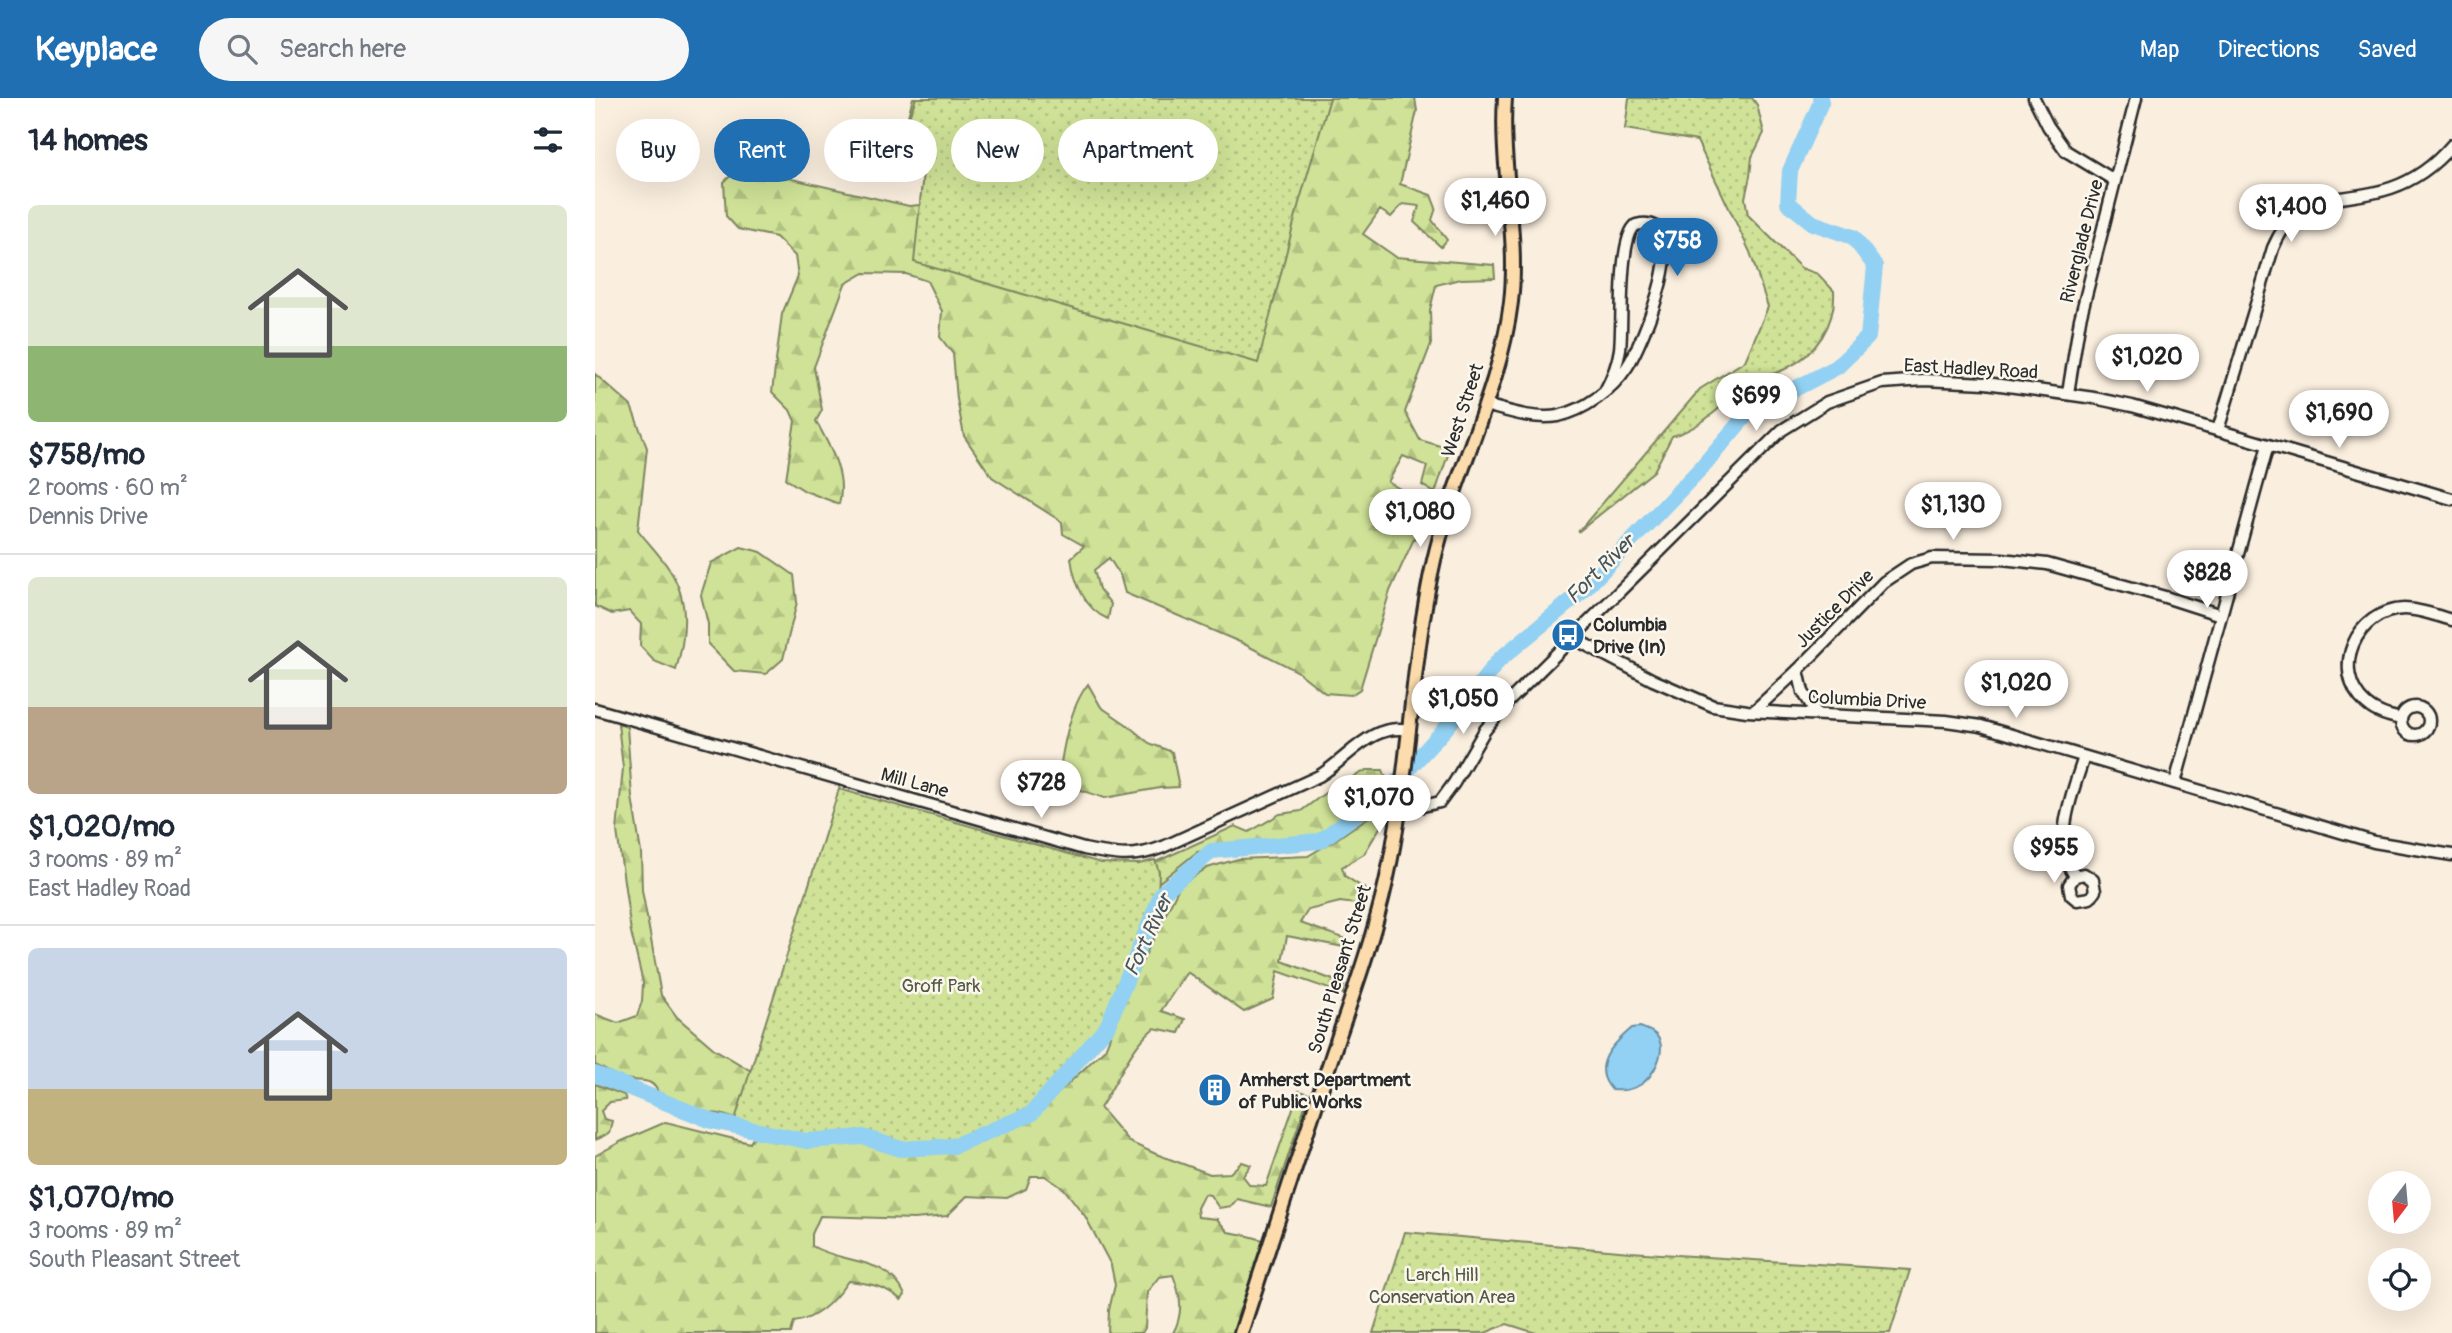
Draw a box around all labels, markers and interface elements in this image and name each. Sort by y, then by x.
search box [199,18,689,81]
text: Keyplace [35,29,157,70]
icon: search [223,30,261,68]
text: Search here [279,33,406,65]
text: Map [2140,35,2180,64]
text: Directions [2218,35,2319,64]
text: Saved [2357,35,2417,64]
chip: Buy [616,119,700,182]
chip: Rent [714,119,810,182]
chip: Filters [824,119,937,182]
chip: New [951,119,1044,182]
chip: Apartment [1058,119,1218,182]
icon: filters [529,121,567,159]
text: 14 homes [28,122,148,159]
street label: Riverglade Drive [2055,177,2109,305]
pin: $1,460 [1438,178,1552,238]
pin: $1,400 [2234,184,2348,244]
text: $1,460 [1460,186,1530,215]
text: $1,400 [2255,192,2327,221]
pin: $758 [1636,218,1718,278]
text: $758 [1653,226,1701,255]
icon: home [235,250,361,376]
pin: $1,020 [2090,334,2204,394]
text: $1,020 [2111,342,2183,371]
street label: East Hadley Road [1903,353,2039,385]
street label: West Street [1436,360,1490,460]
pin: $699 [1715,374,1797,433]
text: $699 [1731,381,1781,410]
pin: $1,690 [2282,390,2396,450]
text: $1,690 [2305,398,2373,427]
text: $758/mo [28,436,145,473]
text: 2 rooms · 60 m² [28,473,188,502]
pin: $1,130 [1896,482,2010,542]
pin: $1,080 [1363,490,1477,549]
text: $1,130 [1921,490,1985,519]
text: $1,080 [1385,497,1455,526]
text: Dennis Drive [28,502,148,531]
water label: Fort River [1560,527,1643,610]
pin: $828 [2166,550,2248,610]
text: $828 [2183,558,2231,587]
street label: Justice Drive [1790,564,1880,653]
place label: Columbia Drive (In) [1593,613,1667,659]
bus stop icon: Columbia Drive (In) [1549,616,1587,654]
icon: home [235,622,361,748]
pin: $1,020 [1959,660,2073,720]
text: $1,020 [1980,668,2052,697]
pin: $1,050 [1406,676,1520,736]
text: $1,050 [1427,684,1499,713]
street label: Columbia Drive [1807,685,1927,715]
pin: $728 [1000,760,1082,820]
street label: Mill Lane [878,762,952,804]
text: $728 [1016,768,1066,797]
pin: $1,070 [1322,776,1436,835]
text: $1,070 [1344,783,1414,812]
text: $1,020/mo [28,808,175,845]
pin: $955 [2013,826,2095,885]
text: $955 [2029,833,2079,862]
text: 3 rooms · 89 m² [28,845,182,874]
text: East Hadley Road [28,874,191,903]
street label: South Pleasant Street [1303,882,1377,1057]
water label: Fort River [1118,888,1180,980]
park label: Groff Park [901,974,981,998]
icon: home [235,993,361,1119]
place label: Amherst Department of Public Works [1238,1068,1412,1114]
building icon: Amherst Department of Public Works [1196,1071,1234,1109]
north arrow [2368,1171,2431,1234]
map controls [2368,1171,2431,1311]
text: $1,070/mo [28,1179,174,1216]
text: 3 rooms · 89 m² [28,1216,182,1245]
text: South Pleasant Street [28,1245,240,1274]
button: locate [2368,1248,2431,1311]
park label: Larch Hill Conservation Area [1369,1263,1515,1309]

